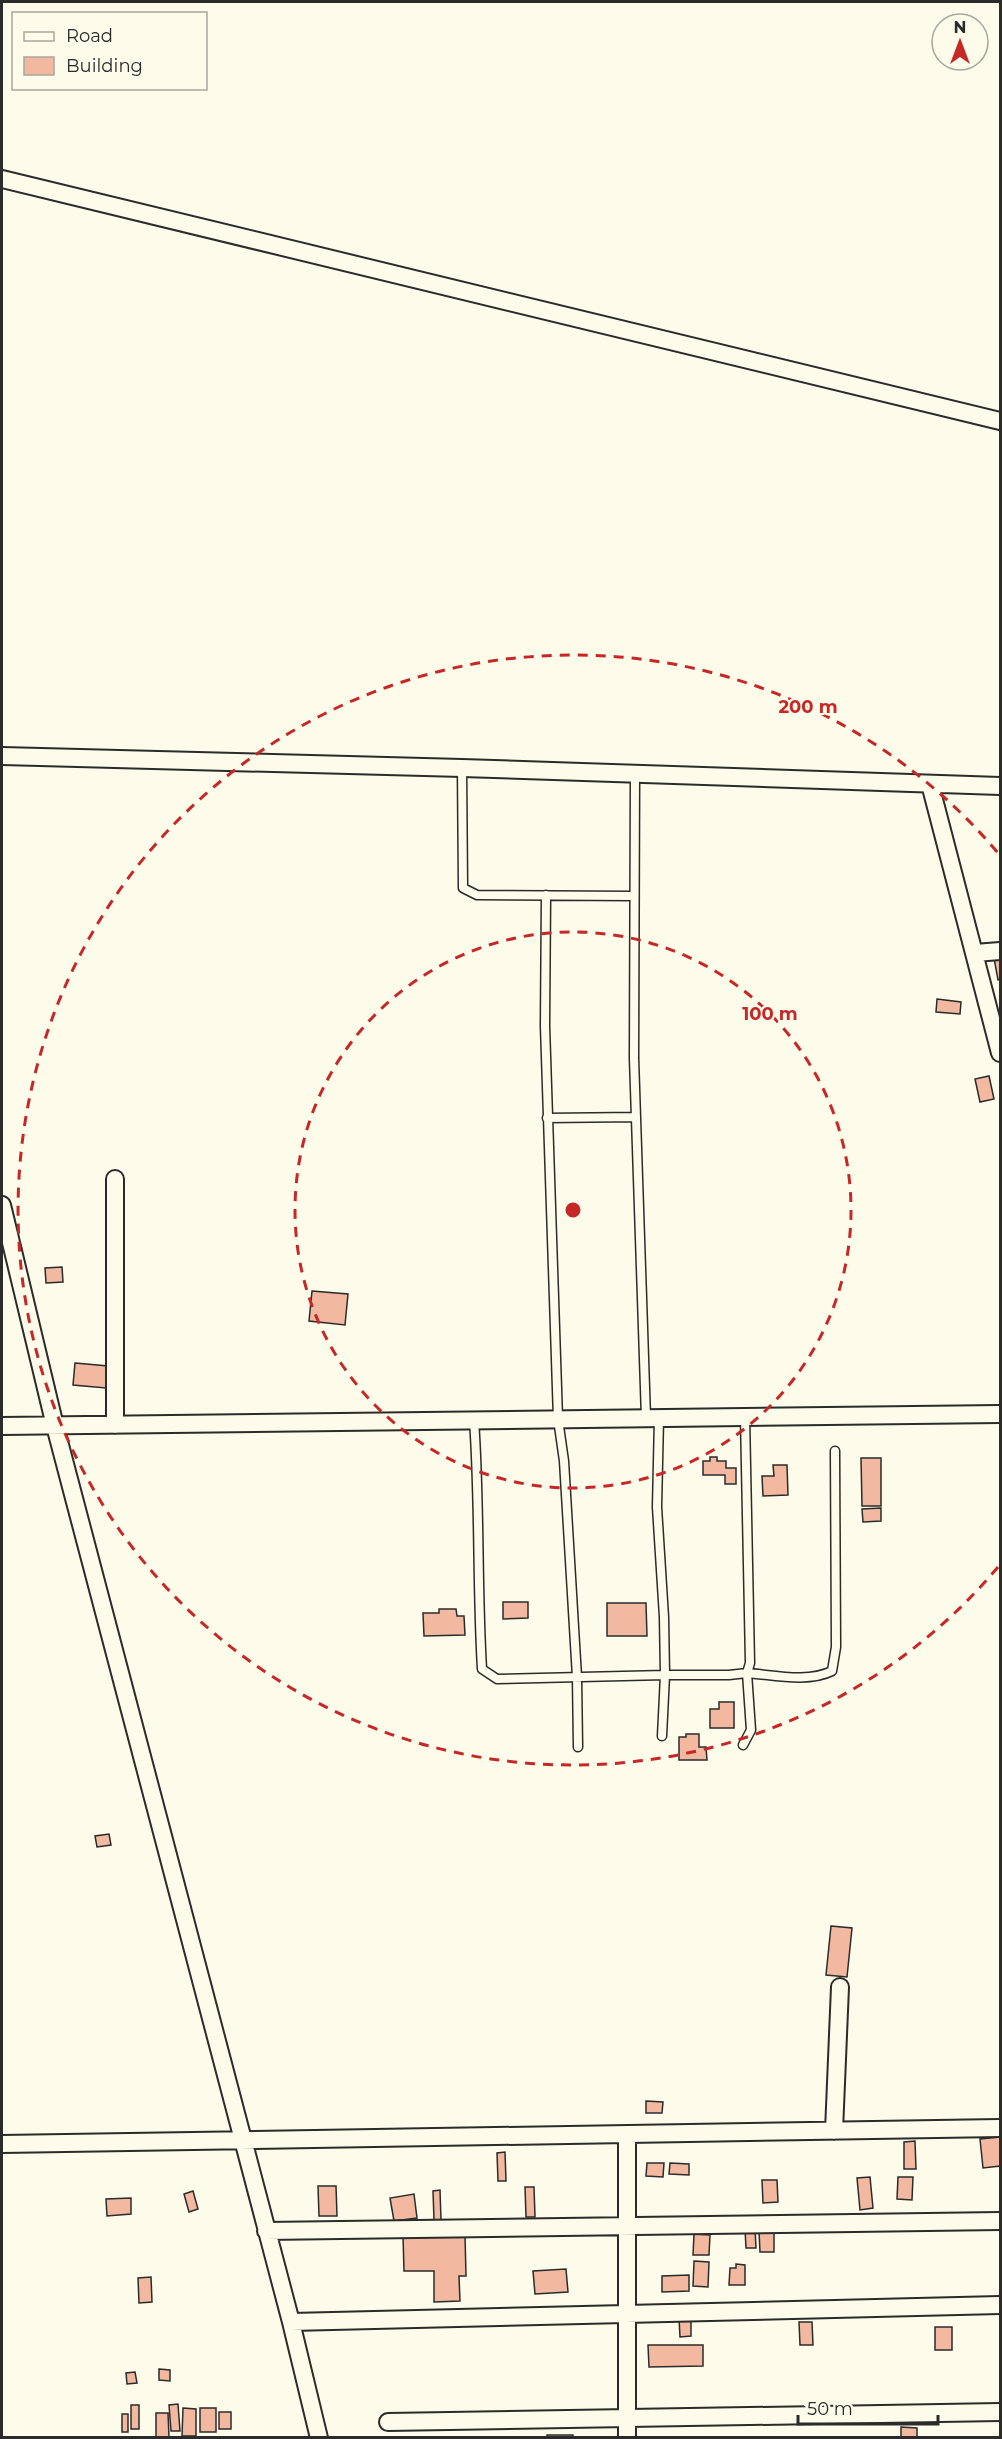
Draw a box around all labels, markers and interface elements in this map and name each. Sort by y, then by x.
legend [12,12,207,90]
north arrow [930,12,990,72]
text: N [954,18,966,37]
text: Road [66,25,113,47]
text: Building [66,55,143,77]
text: 200 m [778,696,838,718]
text: 100 m [742,1003,798,1025]
centre of rings [563,1200,583,1220]
scale bar [798,2388,938,2426]
text: 50 m [807,2398,853,2420]

